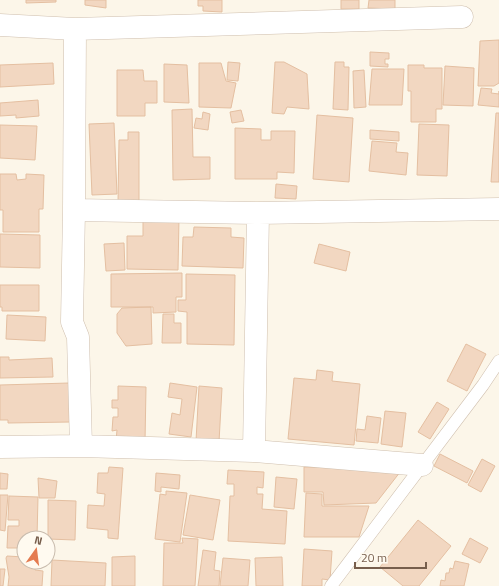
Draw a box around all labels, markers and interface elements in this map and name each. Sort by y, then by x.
north arrow [16,530,56,570]
text: N [33,532,44,549]
scale bar [355,544,426,570]
text: 20 m [361,548,387,567]

